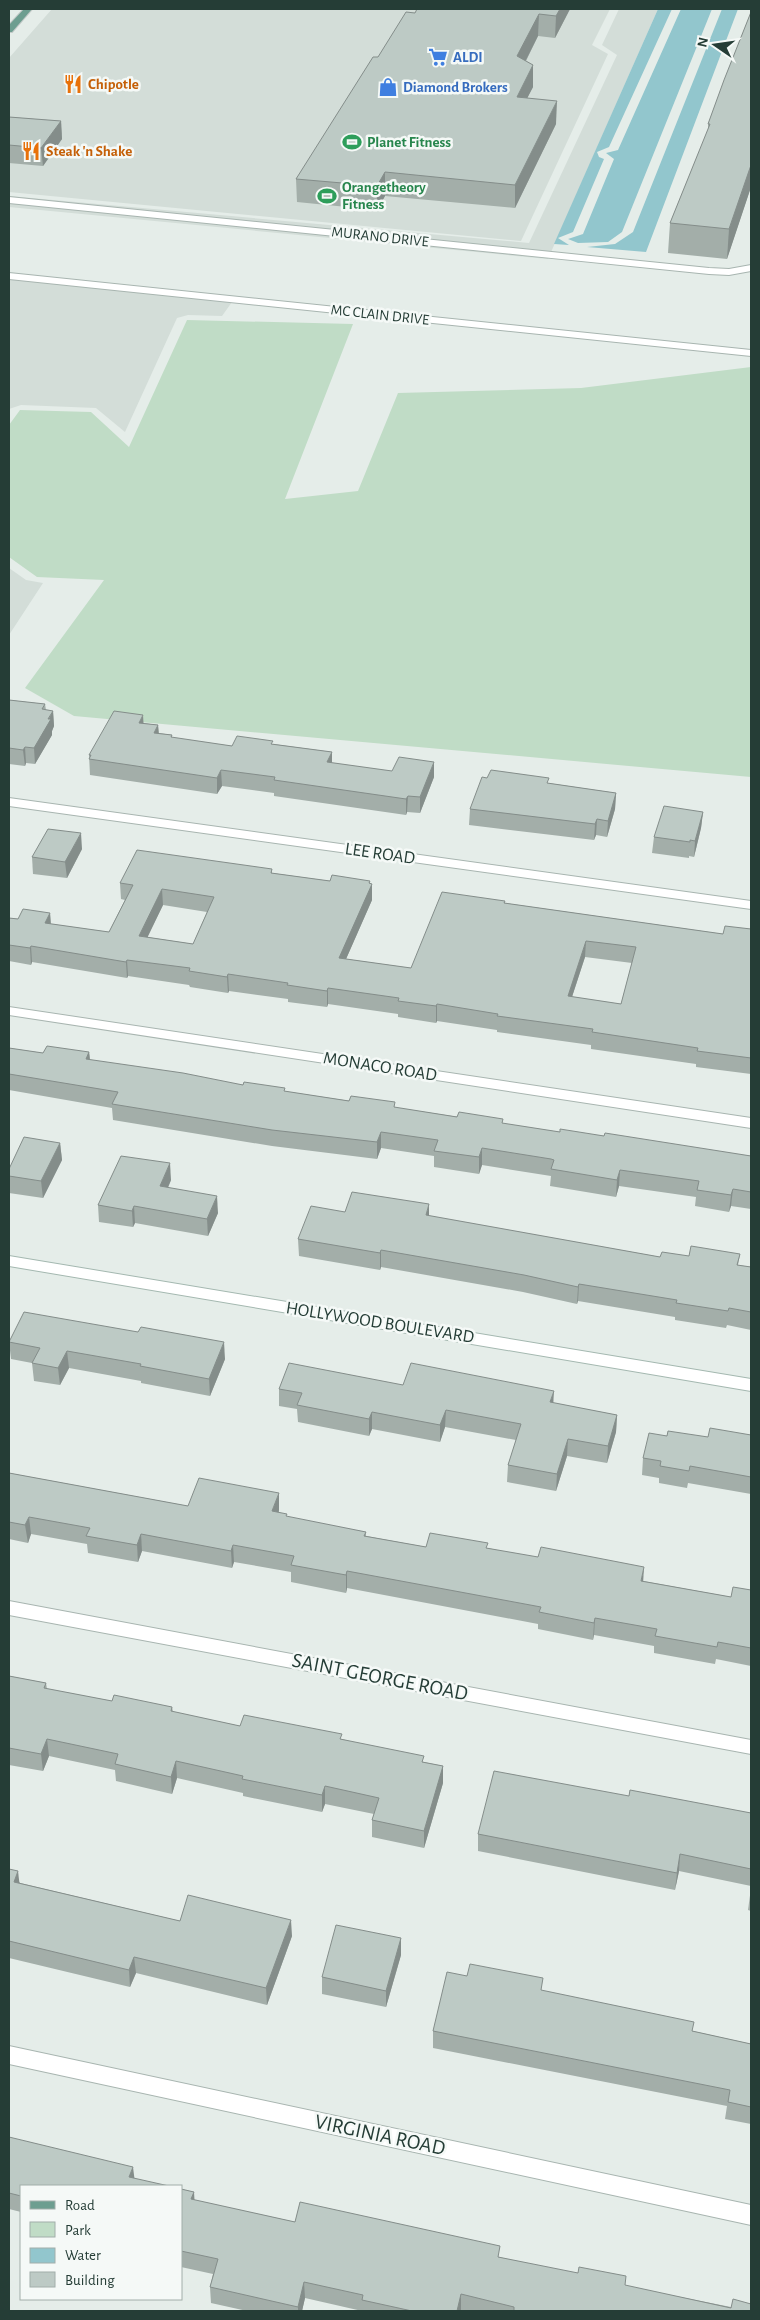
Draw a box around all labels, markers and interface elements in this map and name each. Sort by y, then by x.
north arrow [690,20,740,70]
text: N [695,36,711,49]
supermarket icon: ALDI [427,46,449,68]
place label: ALDI [453,50,483,65]
restaurant icon: Chipotle [62,73,84,95]
shop icon: Diamond Brokers [377,76,399,98]
place label: Chipotle [88,77,139,92]
place label: Diamond Brokers [403,80,508,95]
sports icon: Planet Fitness [341,131,363,153]
place label: Planet Fitness [367,135,451,150]
restaurant icon: Steak 'n Shake [20,140,42,162]
place label: Steak 'n Shake [46,144,132,159]
place label: Orangetheory Fitness [342,180,426,212]
sports icon: Orangetheory Fitness [316,185,338,207]
street label: MURANO DRIVE [331,224,429,250]
street label: MC CLAIN DRIVE [330,302,430,328]
street label: LEE ROAD [344,840,416,868]
street label: MONACO ROAD [322,1049,438,1085]
street label: HOLLYWOOD BOULEVARD [284,1299,476,1347]
street label: SAINT GEORGE ROAD [290,1650,470,1704]
street label: VIRGINIA ROAD [313,2111,447,2159]
legend [20,2185,182,2300]
text: Road [65,2198,95,2213]
text: Park [65,2223,91,2238]
text: Water [65,2248,101,2263]
text: Building [65,2273,115,2288]

